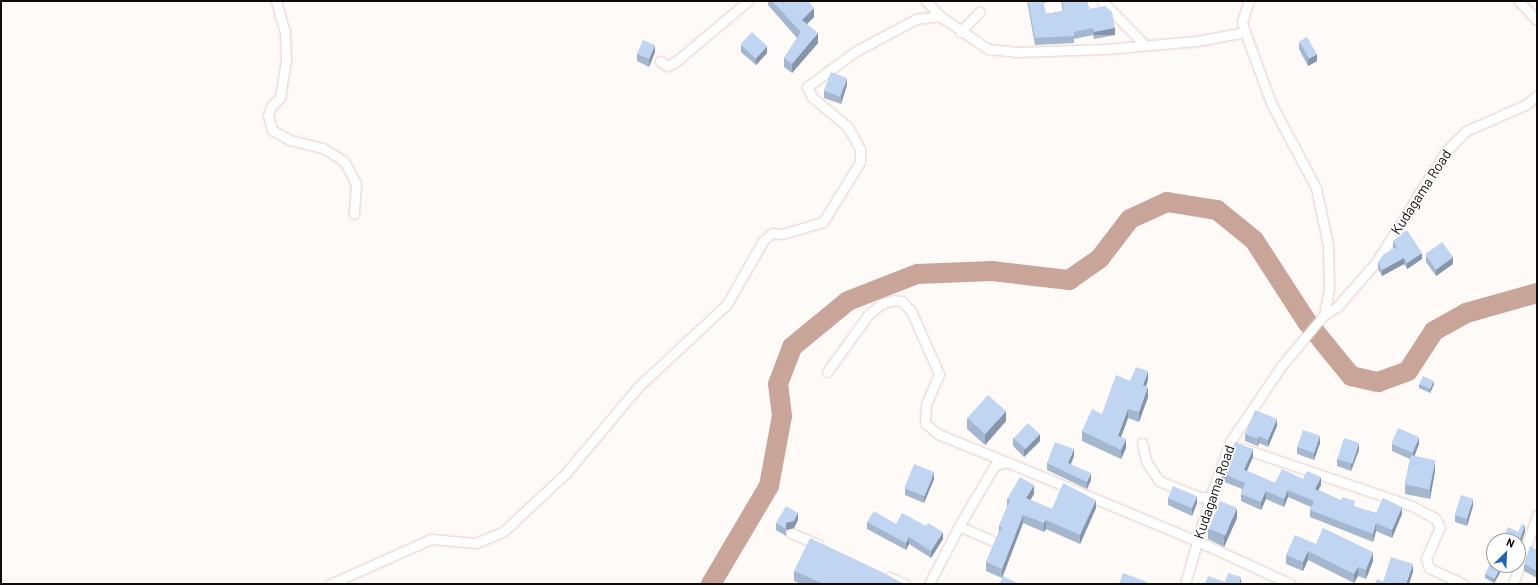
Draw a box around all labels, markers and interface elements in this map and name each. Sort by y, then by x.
street label: Kudagama Road [1387,146,1455,238]
street label: Kudagama Road [1190,443,1238,541]
north arrow [1486,533,1526,573]
text: N [1505,535,1517,550]

